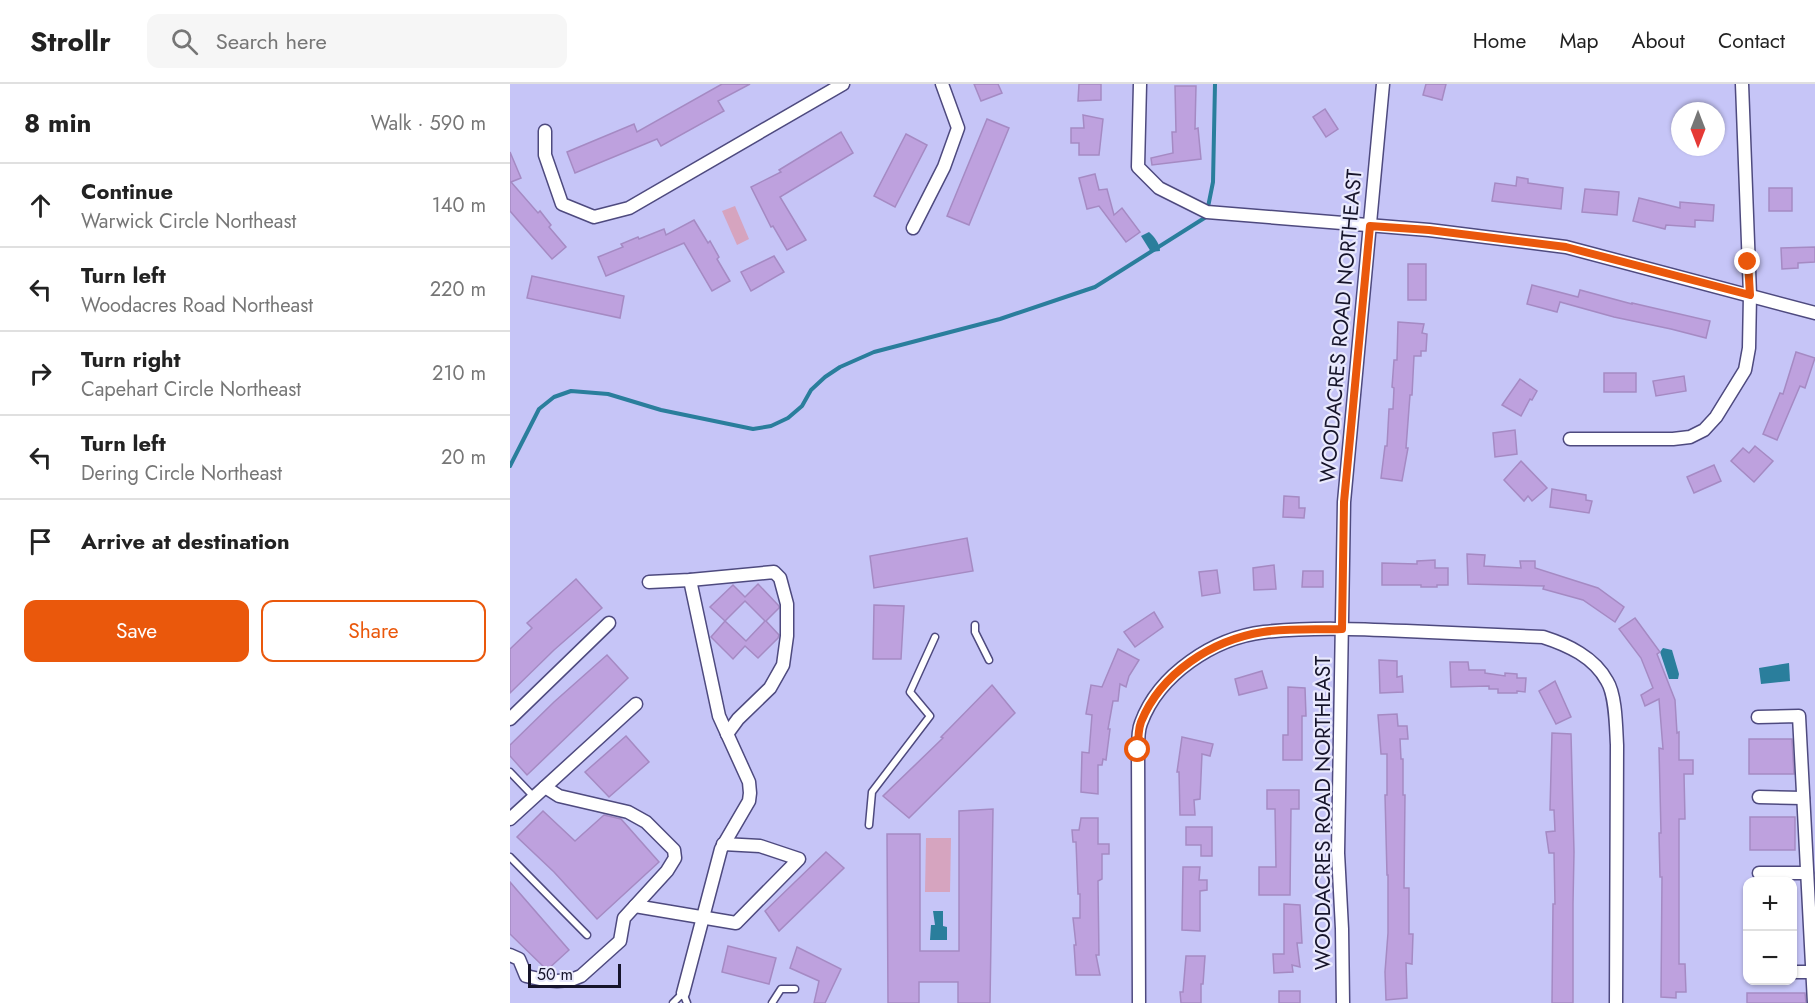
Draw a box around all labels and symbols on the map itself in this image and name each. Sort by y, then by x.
north arrow [1671,102,1725,156]
street label: WOODACRES ROAD NORTHEAST [1312,168,1370,484]
route end [1734,248,1760,274]
street label: WOODACRES ROAD NORTHEAST [1308,656,1338,970]
route start [1124,736,1150,762]
scale bar [528,961,621,988]

